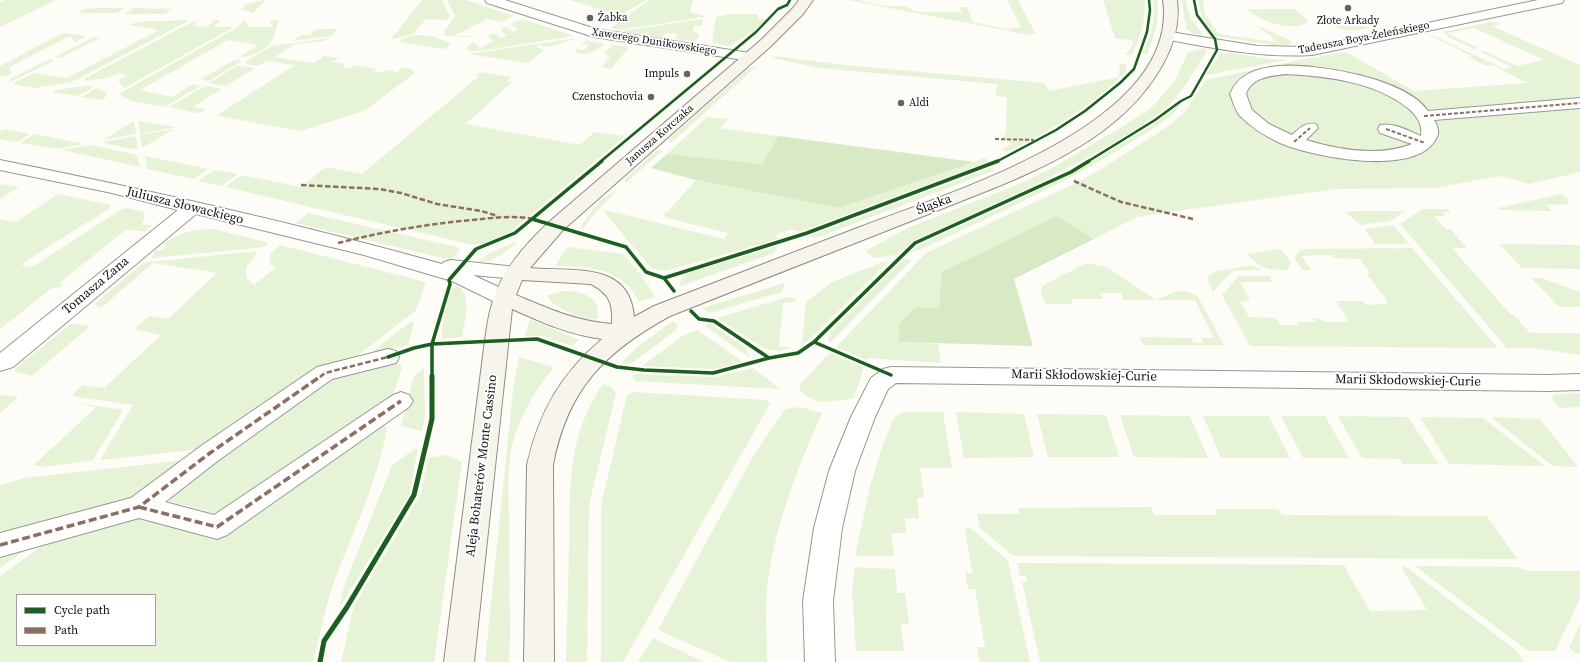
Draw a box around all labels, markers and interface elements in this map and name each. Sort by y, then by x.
marker: Złote Arkady [1343,3,1353,13]
place label: Żabka [598,11,628,25]
marker: Żabka [585,13,595,23]
place label: Złote Arkady [1317,14,1379,28]
street label: Tadeusza Boya-Żeleńskiego [1297,19,1431,57]
street label: Xawerego Dunikowskiego [591,26,717,58]
place label: Impuls [644,67,679,81]
marker: Impuls [682,69,692,79]
place label: Czenstochovia [572,90,643,104]
marker: Czenstochovia [646,92,656,102]
place label: Aldi [909,96,929,110]
marker: Aldi [896,98,906,108]
street label: Janusza Korczaka [623,102,697,168]
street label: Juliusza Słowackiego [125,184,245,228]
street label: Śląska [914,191,954,219]
street label: Tomasza Zana [60,254,132,318]
street label: Marii Skłodowskiej-Curie [1011,367,1157,385]
street label: Marii Skłodowskiej-Curie [1335,372,1481,390]
street label: Aleja Bohaterów Monte Cassino [463,374,501,558]
legend [16,594,156,646]
text: Cycle path [54,602,110,618]
text: Path [54,622,78,638]

